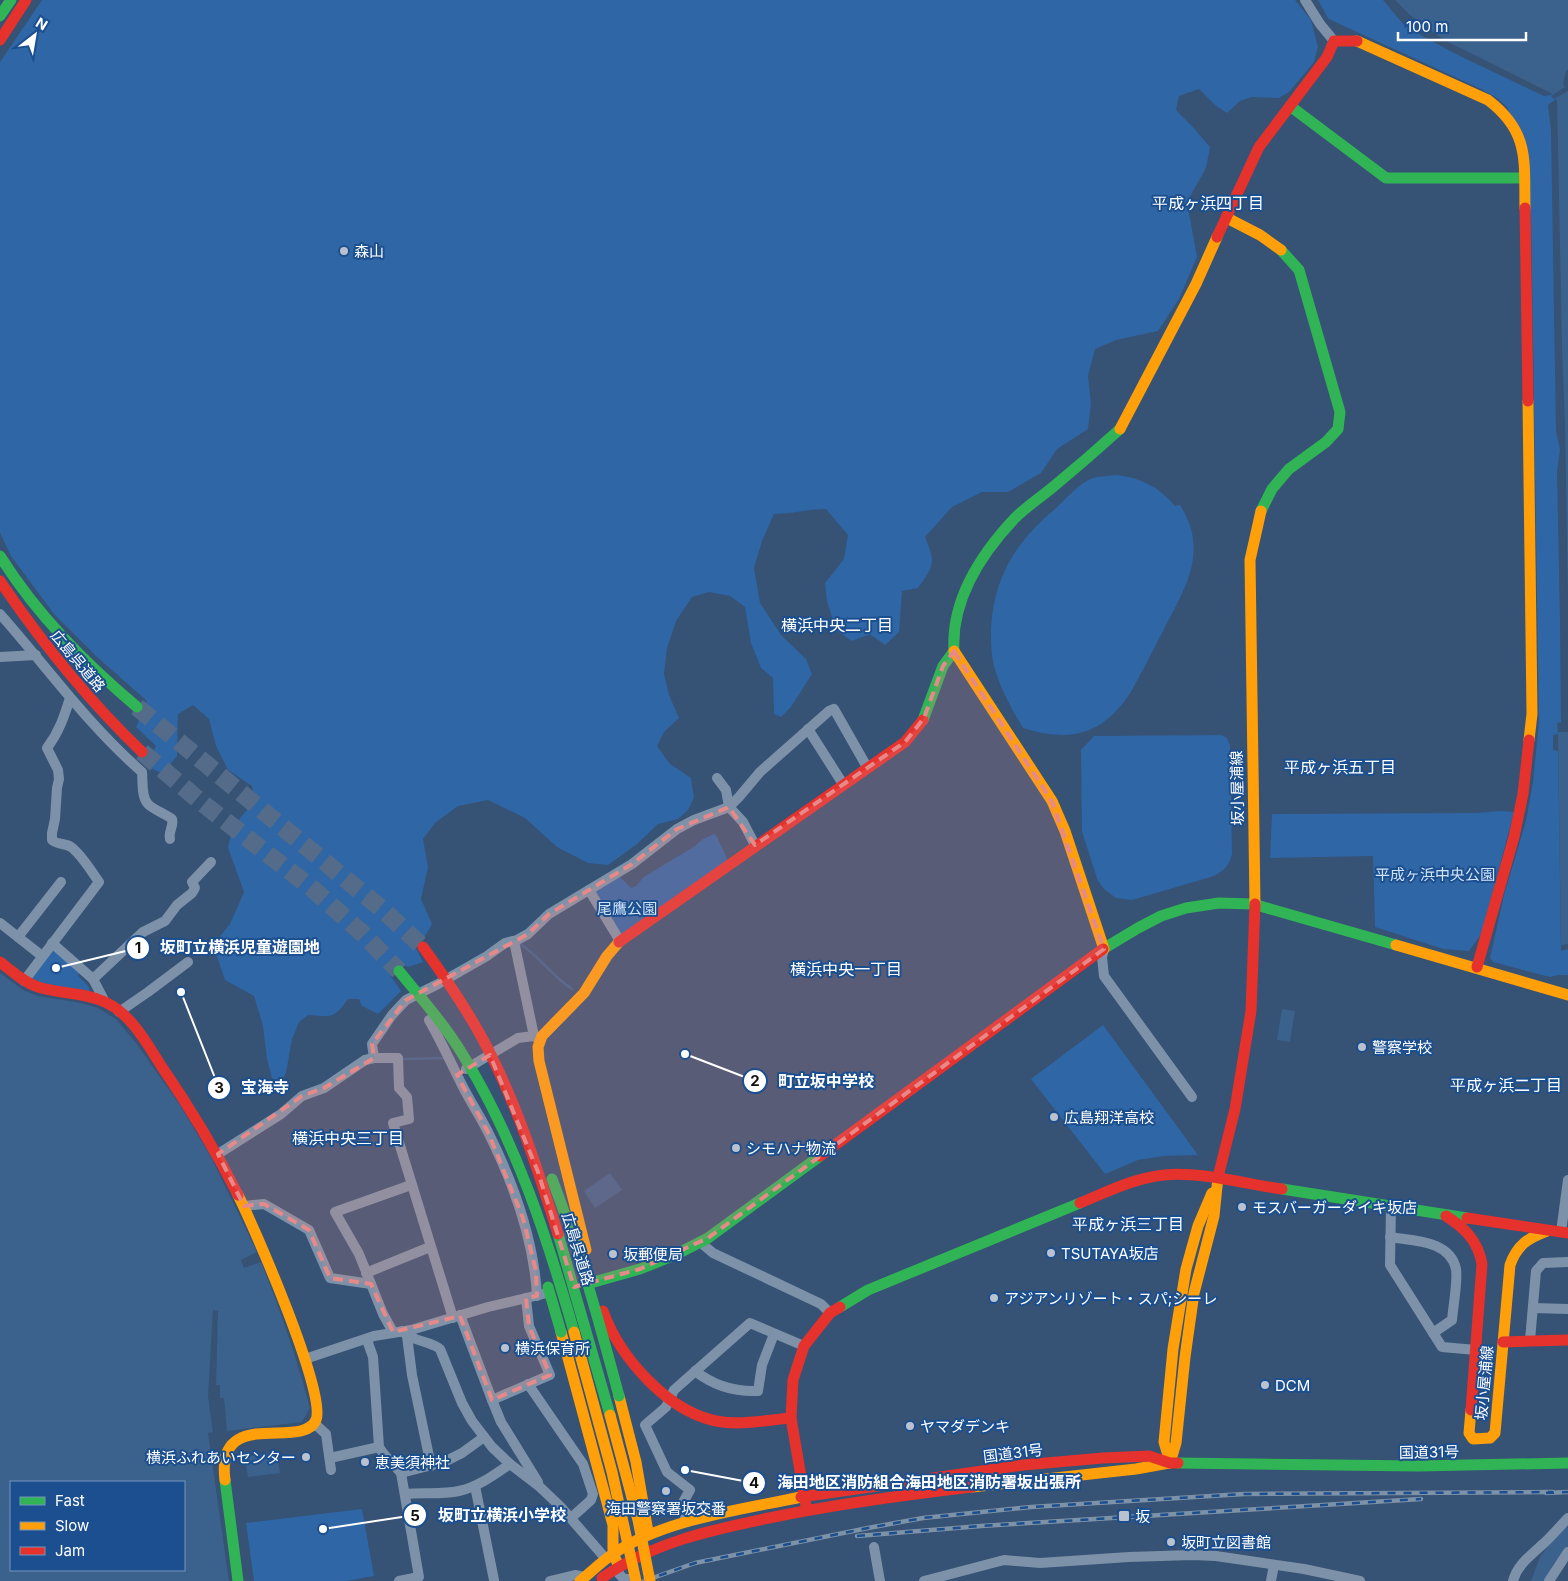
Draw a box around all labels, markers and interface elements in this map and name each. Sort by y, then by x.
north arrow [10,10,60,60]
scale bar [1398,10,1526,42]
text: N [33,13,51,33]
text: 100 m [1406,17,1448,36]
district label: 平成ヶ浜四丁目 [1152,193,1264,213]
place label: 森山 [354,242,384,261]
marker: 森山 [338,245,350,257]
district label: 横浜中央二丁目 [781,615,893,635]
street label: 広島呉道路 [47,626,109,696]
street label: 坂小屋浦線 [1227,750,1247,826]
district label: 平成ヶ浜五丁目 [1284,757,1396,777]
park label: 平成ヶ浜中央公園 [1375,865,1495,884]
park label: 尾鷹公園 [597,899,657,918]
callout: 坂町立横浜児童遊園地 [125,932,330,963]
text: 坂町立横浜児童遊園地 [160,937,320,957]
text: 1 [135,938,141,957]
district label: 横浜中央一丁目 [790,959,902,979]
place label: 警察学校 [1372,1038,1432,1057]
marker: 警察学校 [1356,1041,1368,1053]
callout: 町立坂中学校 [743,1066,884,1097]
text: 2 [750,1071,760,1090]
text: 町立坂中学校 [778,1071,874,1091]
callout: 宝海寺 [206,1072,299,1103]
district label: 平成ヶ浜二丁目 [1450,1075,1562,1095]
text: 宝海寺 [241,1077,289,1097]
text: 3 [214,1078,224,1097]
place label: 広島翔洋高校 [1064,1108,1154,1127]
marker: 広島翔洋高校 [1048,1111,1060,1123]
district label: 横浜中央三丁目 [292,1128,404,1148]
place label: シモハナ物流 [746,1139,836,1158]
marker: シモハナ物流 [730,1142,742,1154]
place label: モスバーガーダイキ坂店 [1252,1198,1417,1217]
marker: モスバーガーダイキ坂店 [1236,1201,1248,1213]
street label: 広島呉道路 [558,1210,598,1288]
district label: 平成ヶ浜三丁目 [1072,1214,1184,1234]
place label: TSUTAYA坂店 [1061,1244,1159,1263]
place label: 坂郵便局 [623,1245,683,1264]
marker: TSUTAYA坂店 [1045,1247,1057,1259]
marker: 坂郵便局 [607,1248,619,1260]
place label: アジアンリゾート・スパ;シーレ [1004,1289,1217,1308]
marker: アジアンリゾート・スパ;シーレ [988,1292,1000,1304]
place label: 横浜保育所 [515,1339,590,1358]
marker: 横浜保育所 [499,1342,511,1354]
street label: 坂小屋浦線 [1471,1345,1497,1421]
place label: DCM [1275,1376,1310,1395]
marker: DCM [1259,1379,1271,1391]
place label: ヤマダデンキ [920,1417,1010,1436]
marker: ヤマダデンキ [904,1420,916,1432]
street label: 国道31号 [982,1440,1044,1466]
street label: 国道31号 [1399,1442,1459,1462]
place label: 横浜ふれあいセンター [146,1448,296,1467]
marker: 横浜ふれあいセンター [300,1451,312,1463]
place label: 恵美須神社 [375,1453,450,1472]
marker: 恵美須神社 [359,1456,371,1468]
callout: 海田地区消防組合海田地区消防署坂出張所 [742,1467,1091,1498]
text: 海田地区消防組合海田地区消防署坂出張所 [777,1472,1081,1492]
text: 4 [749,1473,759,1492]
legend [10,1481,185,1571]
marker: 海田警察署坂交番 [660,1485,672,1497]
text: Fast [55,1491,85,1510]
place label: 海田警察署坂交番 [606,1499,726,1518]
callout: 坂町立横浜小学校 [403,1500,576,1531]
text: 坂町立横浜小学校 [438,1505,566,1525]
text: 5 [410,1506,420,1525]
place label: 坂 [1135,1507,1150,1526]
marker: 坂 [1117,1509,1131,1523]
text: Slow [55,1516,89,1535]
place label: 坂町立図書館 [1181,1533,1271,1552]
marker: 坂町立図書館 [1165,1536,1177,1548]
text: Jam [55,1541,85,1560]

